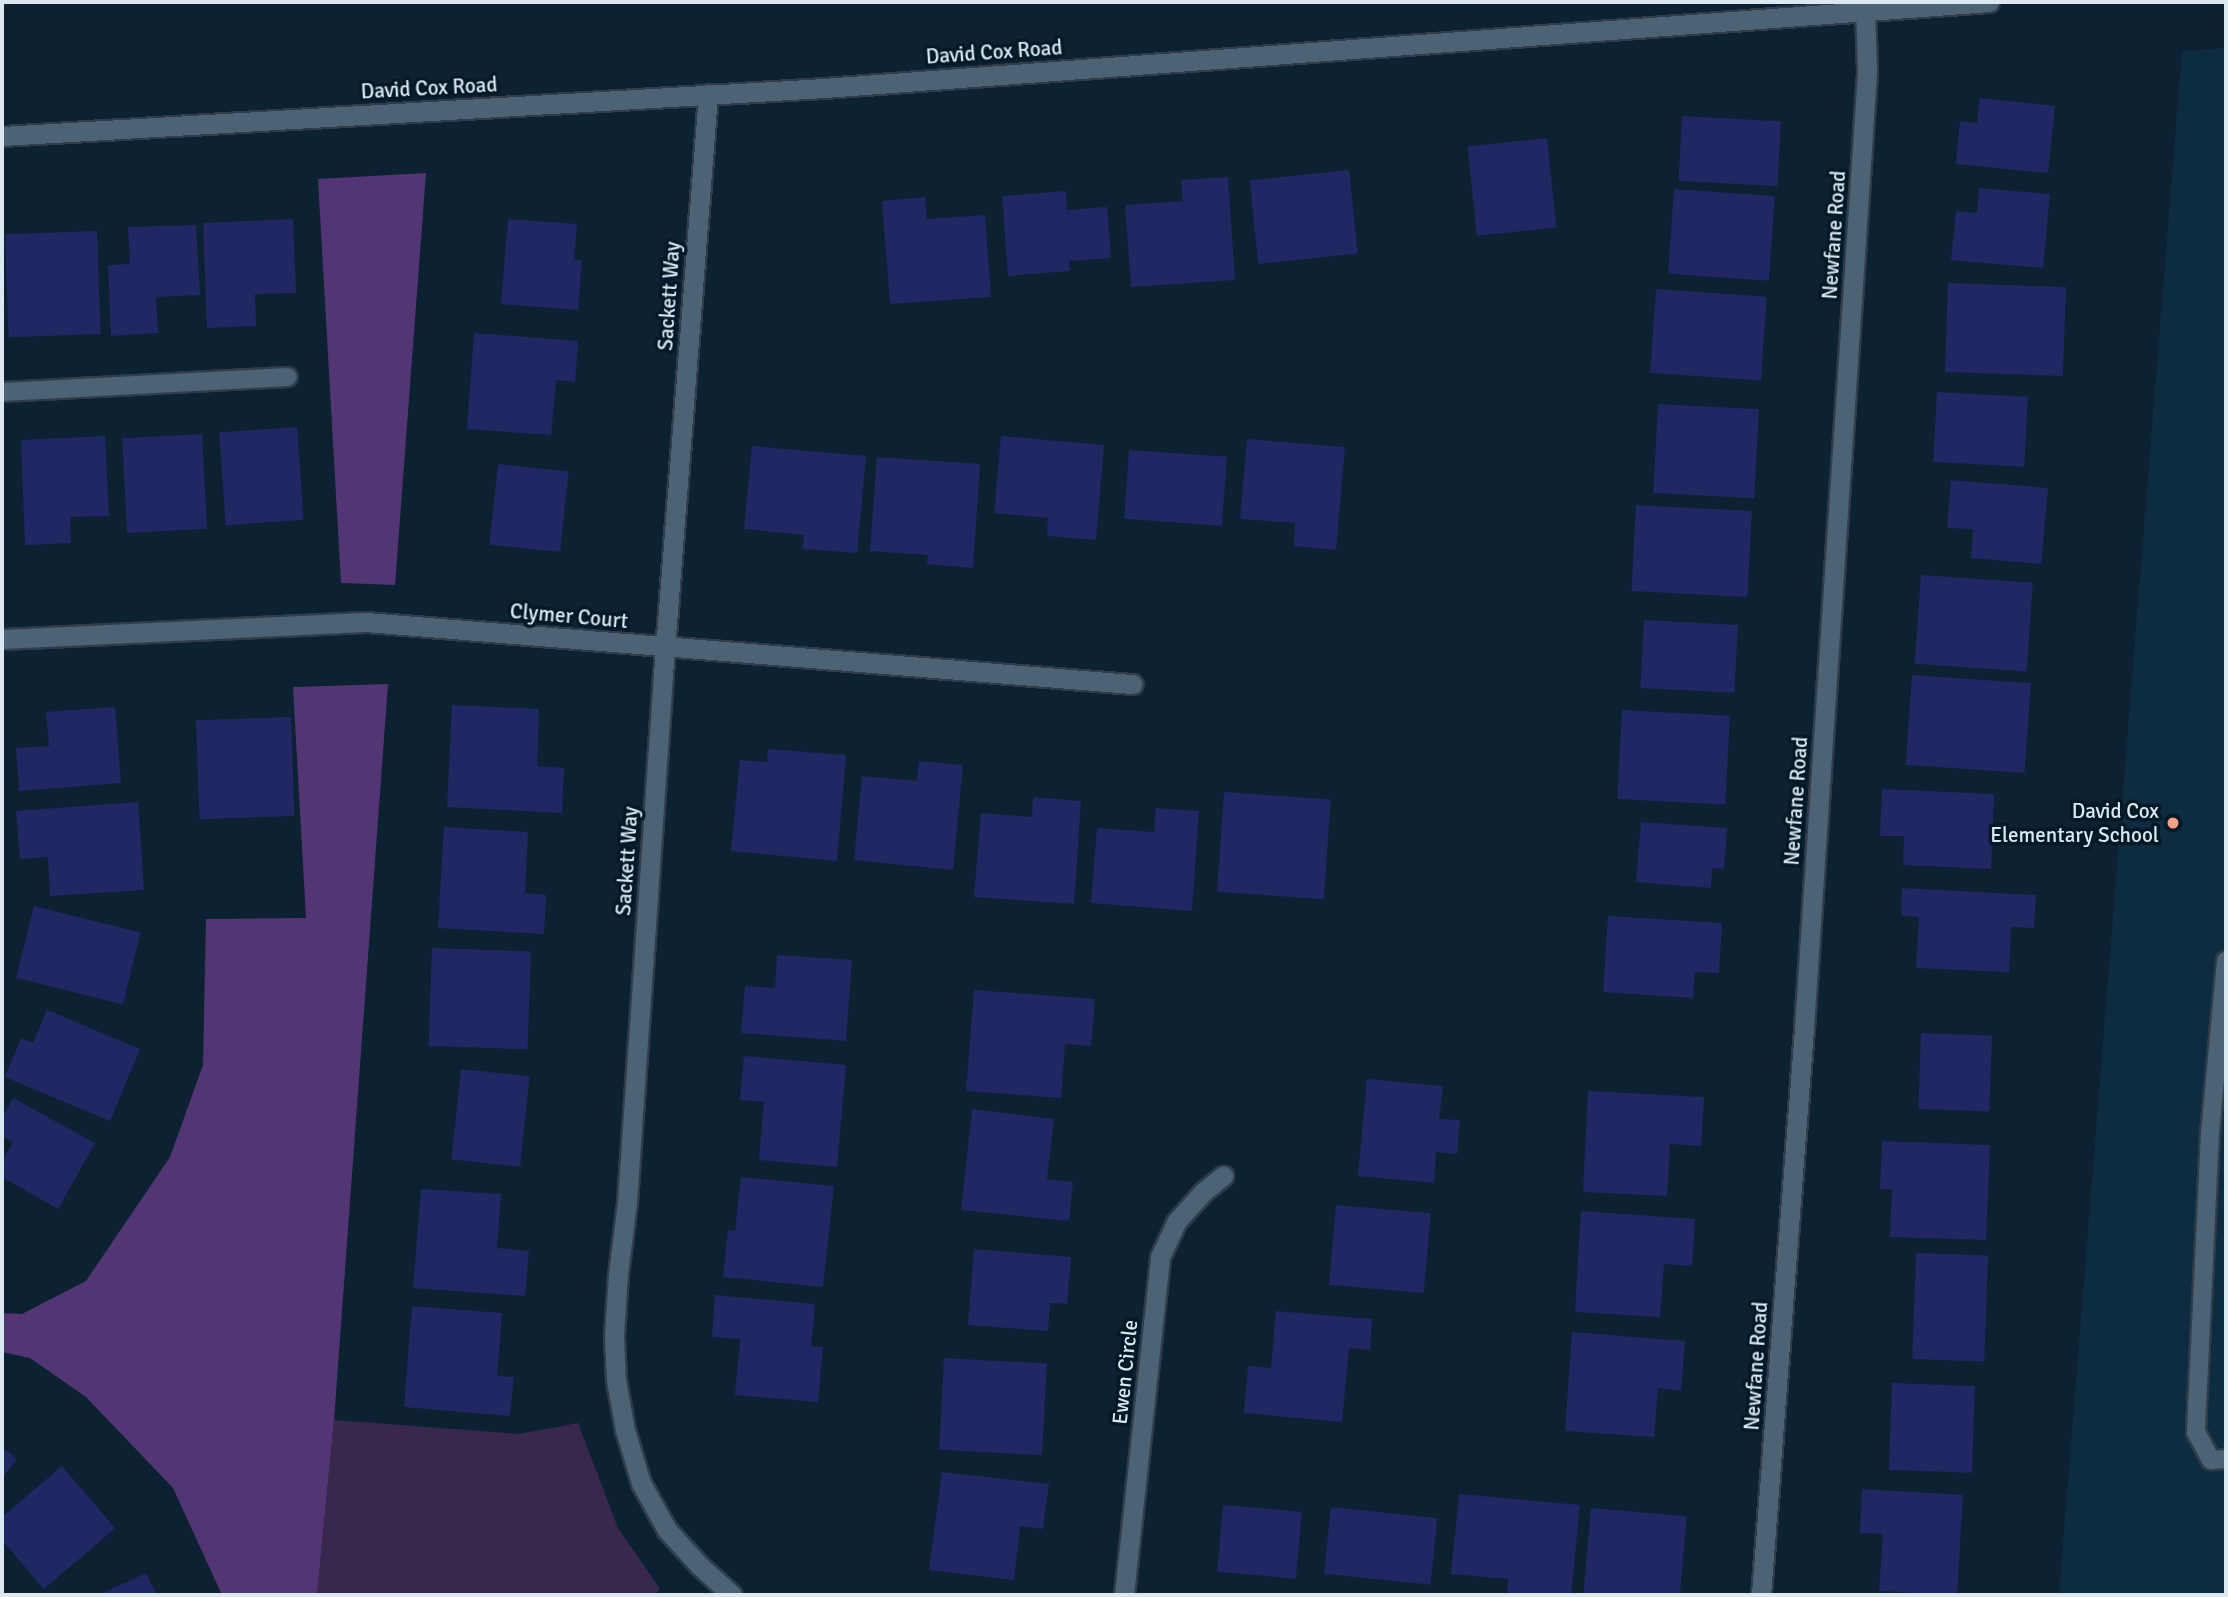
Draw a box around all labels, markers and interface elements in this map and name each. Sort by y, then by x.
street label: David Cox Road [925,35,1063,69]
street label: David Cox Road [360,72,498,104]
street label: Newfane Road [1817,170,1851,300]
street label: Sackett Way [653,241,685,351]
street label: Clymer Court [509,598,629,634]
street label: Newfane Road [1779,736,1813,866]
place label: David Cox Elementary School [1990,798,2159,848]
street label: Sackett Way [611,806,643,916]
marker: David Cox Elementary School [2165,815,2181,831]
street label: Newfane Road [1739,1301,1773,1431]
street label: Ewen Circle [1107,1318,1143,1426]

